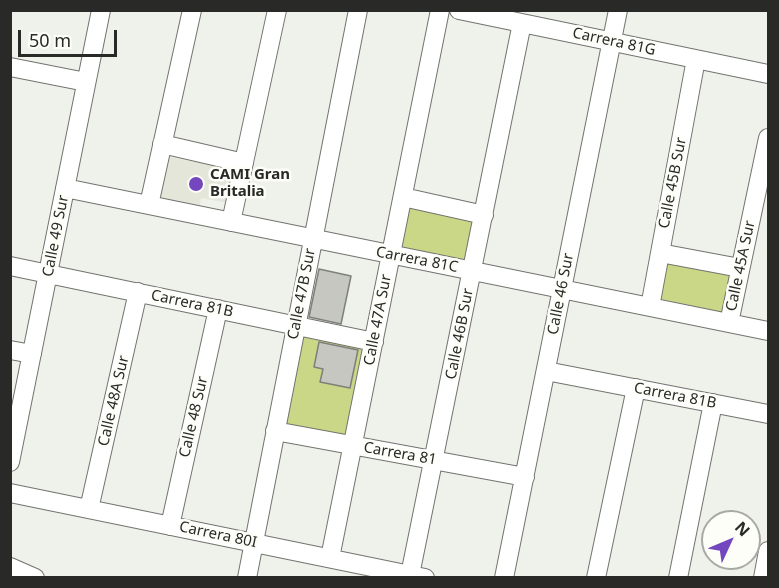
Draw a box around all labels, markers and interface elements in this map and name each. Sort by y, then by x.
scale bar [21,18,120,56]
street label: Carrera 81G [571,24,657,60]
text: 50 m [29,28,71,52]
street label: Calle 45B Sur [655,136,691,230]
place label: CAMI Gran Britalia [210,166,290,201]
marker: CAMI Gran Britalia [187,175,205,193]
street label: Calle 49 Sur [39,194,73,278]
street label: Calle 45A Sur [723,219,759,313]
street label: Carrera 81C [374,243,460,277]
street label: Calle 47B Sur [284,247,320,341]
street label: Calle 46 Sur [544,252,578,336]
street label: Calle 47A Sur [360,273,396,367]
street label: Carrera 81B [149,287,235,321]
street label: Calle 46B Sur [442,287,478,381]
street label: Calle 48A Sur [95,354,133,448]
street label: Calle 48 Sur [176,375,212,459]
street label: Carrera 81B [632,379,718,413]
street label: Carrera 81 [362,439,438,469]
north arrow [701,510,761,570]
text: N [730,517,755,541]
street label: Carrera 80I [178,518,258,552]

